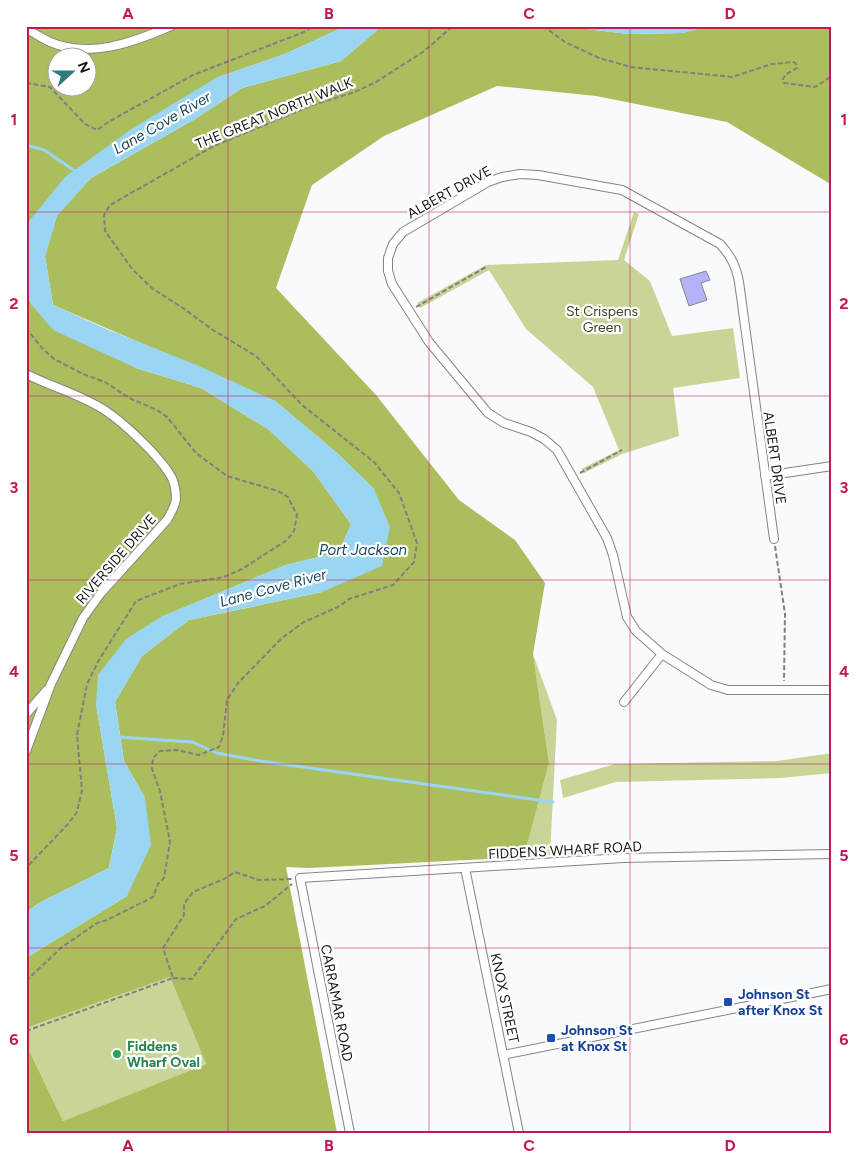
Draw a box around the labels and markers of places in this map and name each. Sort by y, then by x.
place label: Johnson St after Knox St [738,986,823,1019]
marker: Johnson St after Knox St [722,996,734,1008]
place label: Johnson St at Knox St [561,1022,633,1055]
marker: Johnson St at Knox St [545,1032,557,1044]
place label: Fiddens Wharf Oval [127,1038,200,1071]
marker: Fiddens Wharf Oval [111,1048,123,1060]

